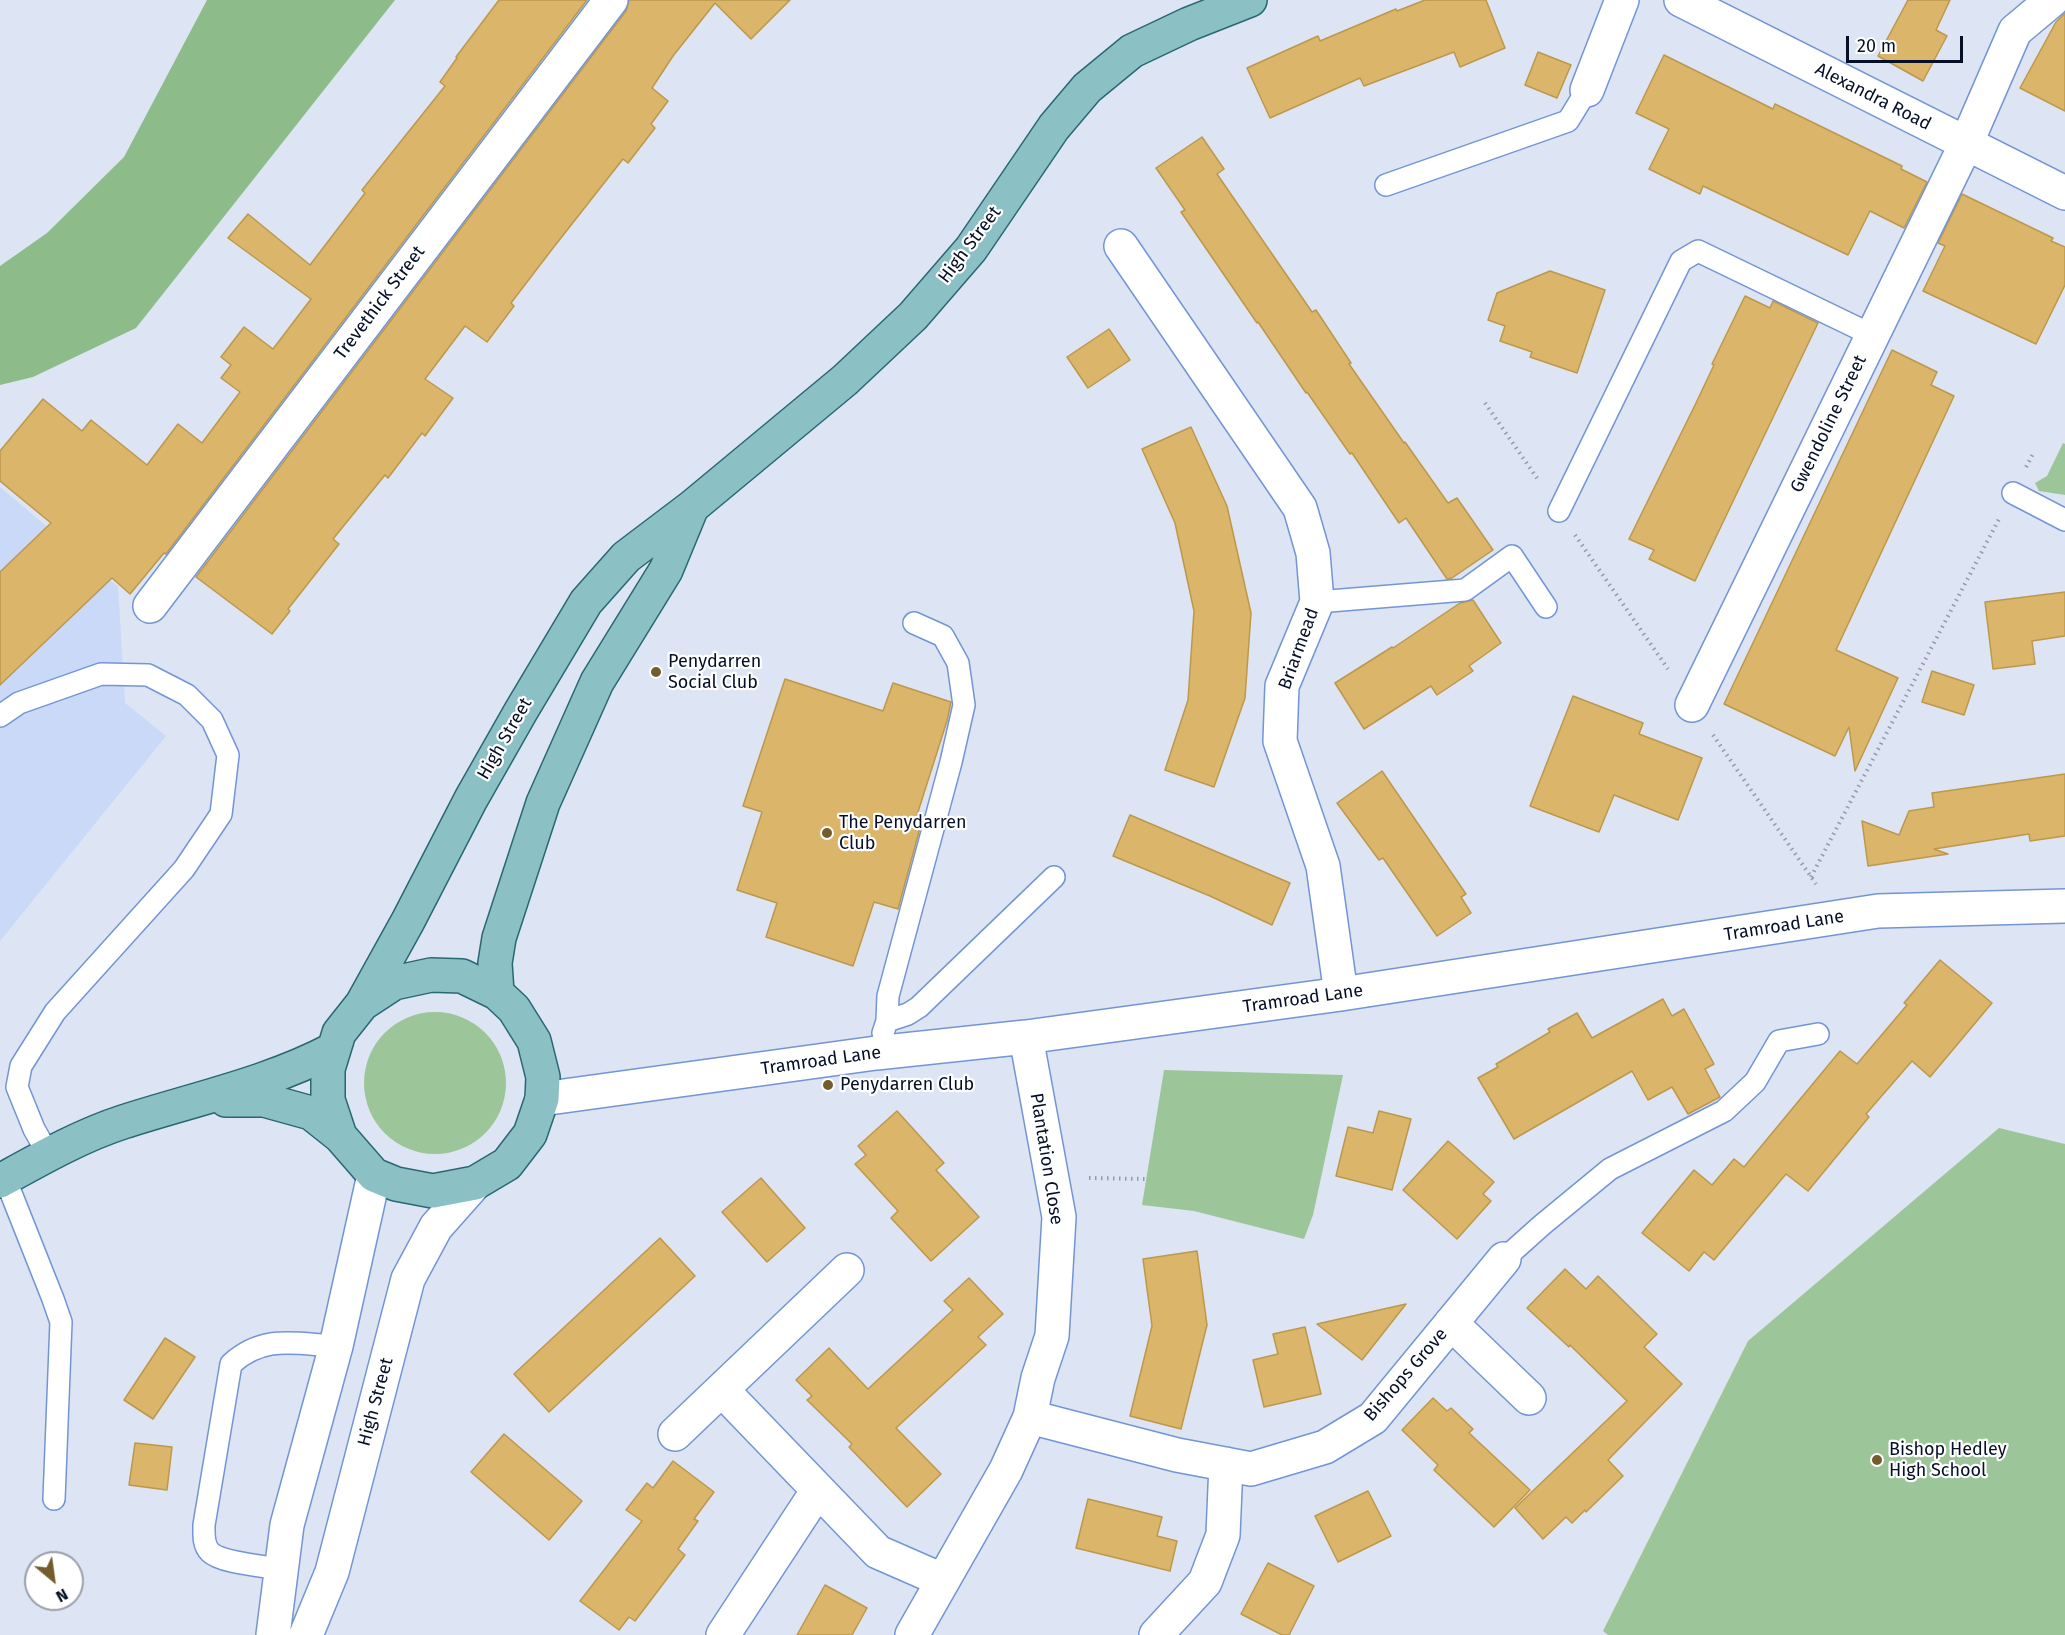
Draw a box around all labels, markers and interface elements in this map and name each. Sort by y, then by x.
scale bar [1849,24,1966,62]
text: 20 m [1857,35,1896,57]
street label: Alexandra Road [1811,59,1935,135]
street label: High Street [934,202,1006,288]
street label: Trevethick Street [330,242,430,364]
street label: Gwendoline Street [1786,352,1872,496]
street label: Briarmead [1274,605,1324,693]
place label: Penydarren Social Club [668,651,761,694]
marker: Penydarren Social Club [649,665,663,679]
street label: High Street [473,694,537,784]
place label: The Penydarren Club [839,812,967,854]
marker: The Penydarren Club [820,826,834,840]
street label: Tramroad Lane [1722,906,1846,946]
street label: Tramroad Lane [1241,980,1365,1018]
street label: Tramroad Lane [759,1042,883,1080]
place label: Penydarren Club [840,1074,974,1096]
marker: Penydarren Club [821,1078,835,1092]
street label: Plantation Close [1025,1092,1067,1226]
street label: Bishops Grove [1360,1324,1452,1426]
street label: High Street [354,1355,398,1449]
place label: Bishop Hedley High School [1889,1439,2007,1482]
marker: Bishop Hedley High School [1870,1453,1884,1467]
north arrow [24,1551,84,1611]
text: N [53,1585,71,1606]

